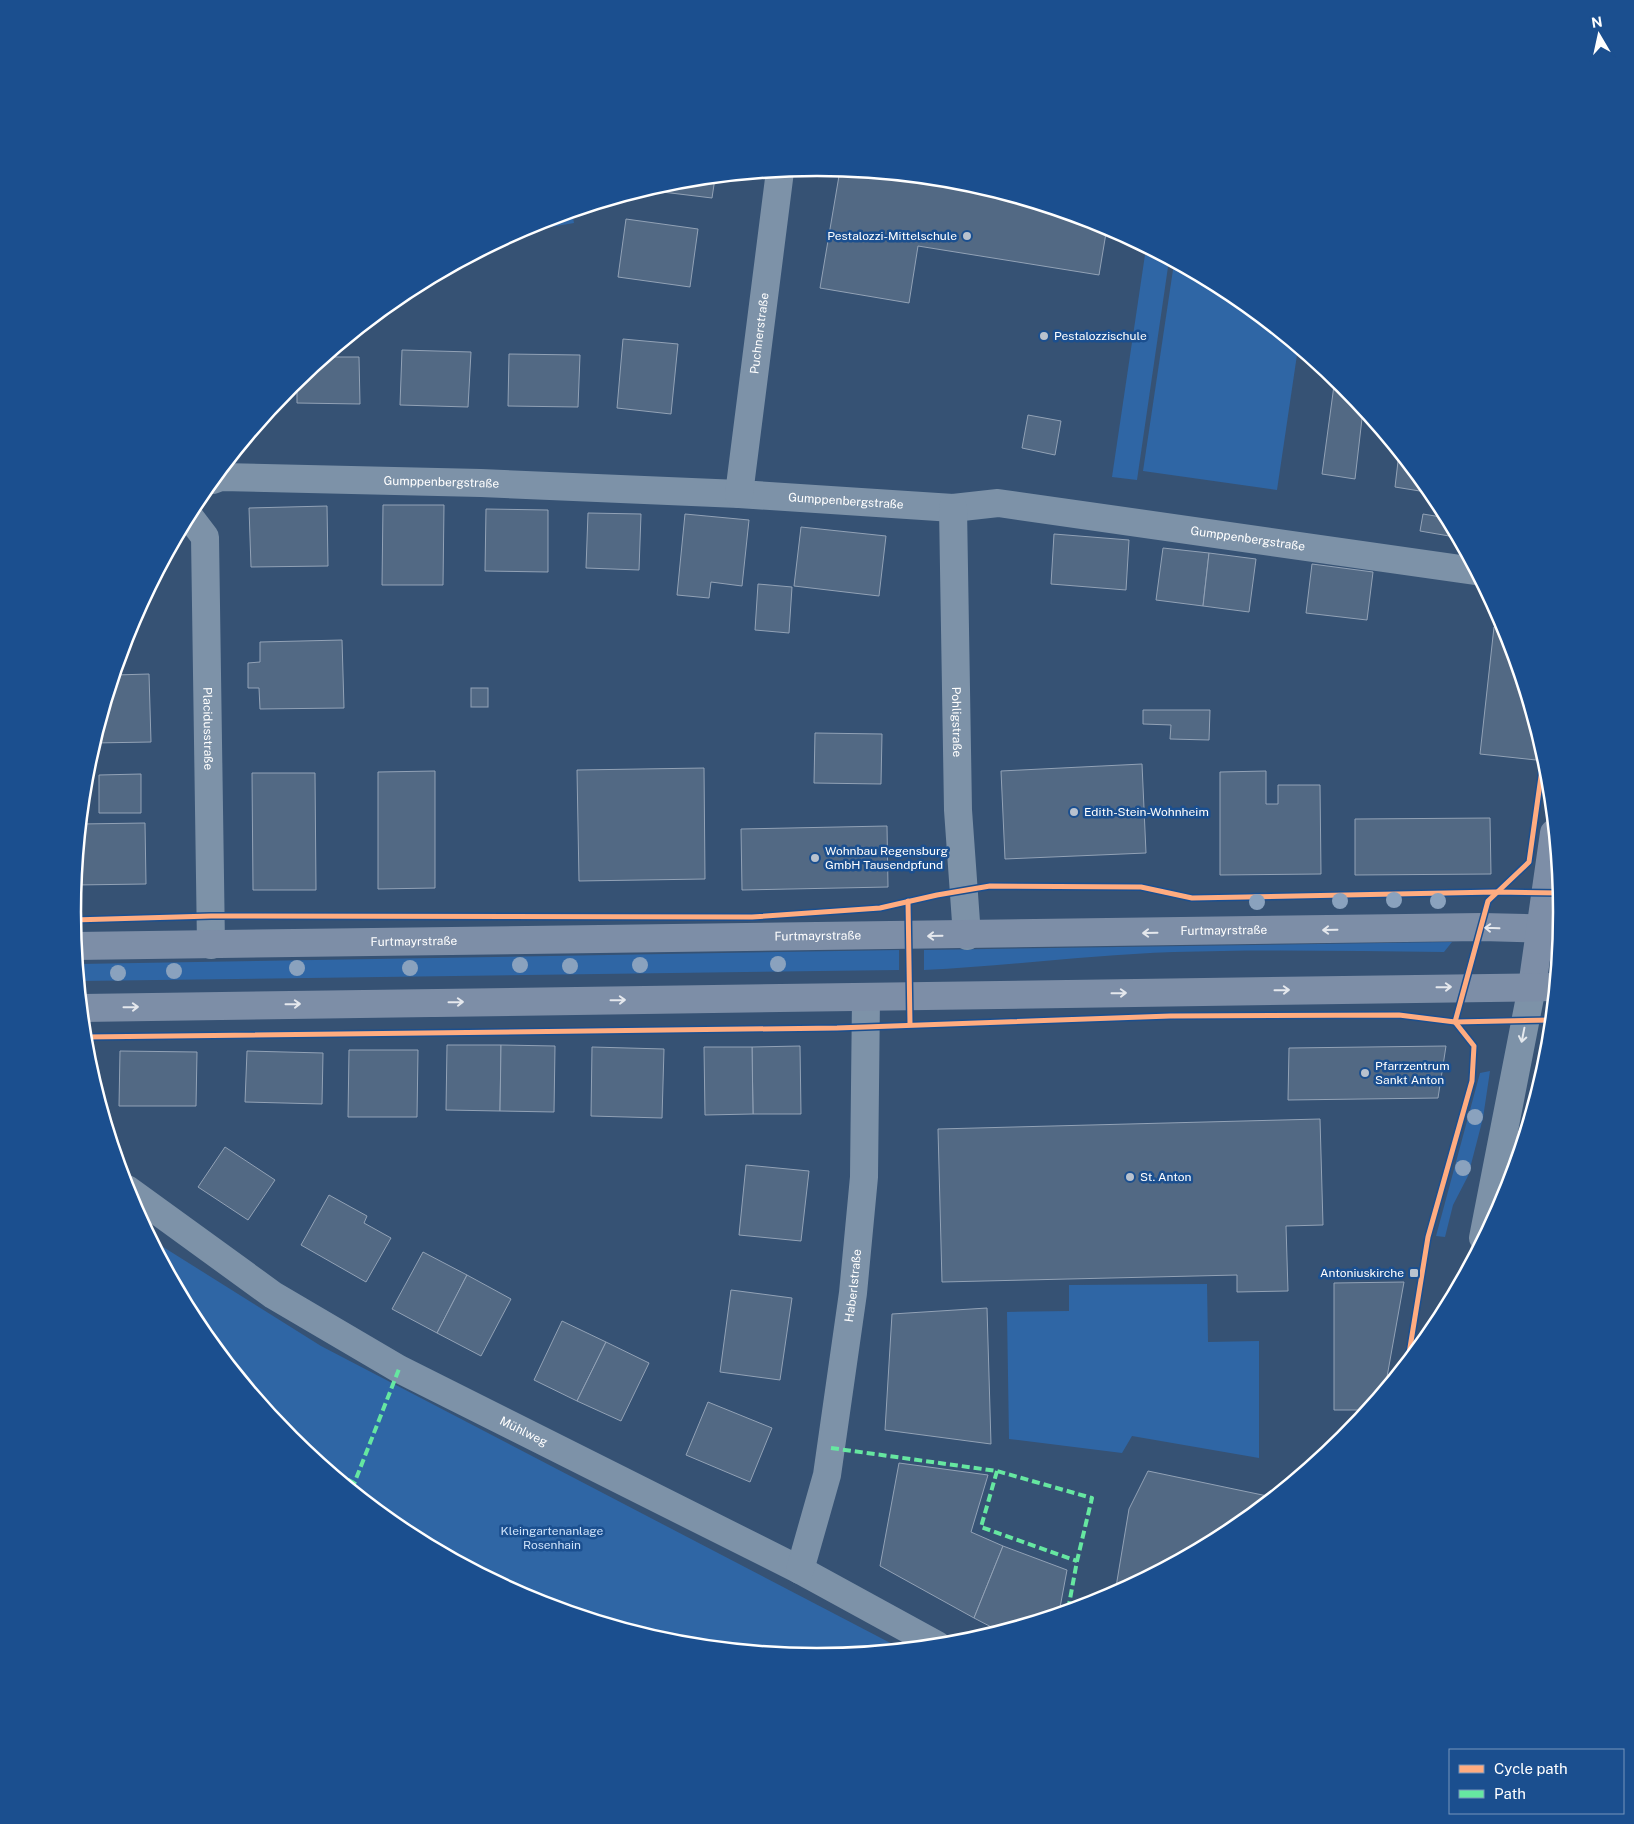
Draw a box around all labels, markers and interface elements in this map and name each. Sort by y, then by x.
north arrow [1574,10,1624,60]
text: N [1590,13,1604,31]
place label: Pestalozzi-Mittelschule [827,229,957,243]
marker: Pestalozzi-Mittelschule [961,230,973,242]
street label: Puchnerstraße [747,292,772,375]
place label: Pestalozzischule [1054,329,1147,343]
marker: Pestalozzischule [1038,330,1050,342]
street label: Gumppenbergstraße [383,474,500,491]
street label: Gumppenbergstraße [788,490,904,512]
street label: Gumppenbergstraße [1190,524,1306,554]
street label: Placidusstraße [200,687,215,770]
street label: Pohligstraße [949,687,964,758]
place label: Edith-Stein-Wohnheim [1084,805,1209,819]
marker: Edith-Stein-Wohnheim [1068,806,1080,818]
place label: Wohnbau Regensburg GmbH Tausendpfund [825,844,948,872]
marker: Wohnbau Regensburg GmbH Tausendpfund [809,852,821,864]
street label: Furtmayrstraße [1180,923,1268,938]
one-way arrow [1484,923,1500,932]
one-way arrow [1322,925,1338,935]
street label: Furtmayrstraße [774,928,862,944]
one-way arrow [1142,928,1158,937]
one-way arrow [927,931,943,941]
street label: Furtmayrstraße [370,934,458,949]
one-way arrow [1436,982,1452,992]
one-way arrow [1274,985,1290,995]
one-way arrow [1111,988,1127,998]
one-way arrow [610,995,626,1005]
one-way arrow [447,997,463,1007]
one-way arrow [285,1000,301,1009]
one-way arrow [122,1002,138,1012]
one-way arrow [1517,1027,1527,1043]
place label: Pfarrzentrum Sankt Anton [1375,1059,1450,1087]
marker: Pfarrzentrum Sankt Anton [1359,1067,1371,1079]
place label: St. Anton [1140,1170,1191,1184]
marker: St. Anton [1124,1171,1136,1183]
street label: Haberlstraße [842,1248,864,1323]
place label: Antoniuskirche [1320,1266,1404,1280]
marker: Antoniuskirche [1408,1267,1420,1279]
street label: Mühlweg [498,1414,550,1449]
park label: Kleingartenanlage Rosenhain [501,1524,604,1552]
legend [1449,1749,1624,1814]
text: Cycle path [1494,1760,1568,1777]
text: Path [1494,1785,1526,1802]

